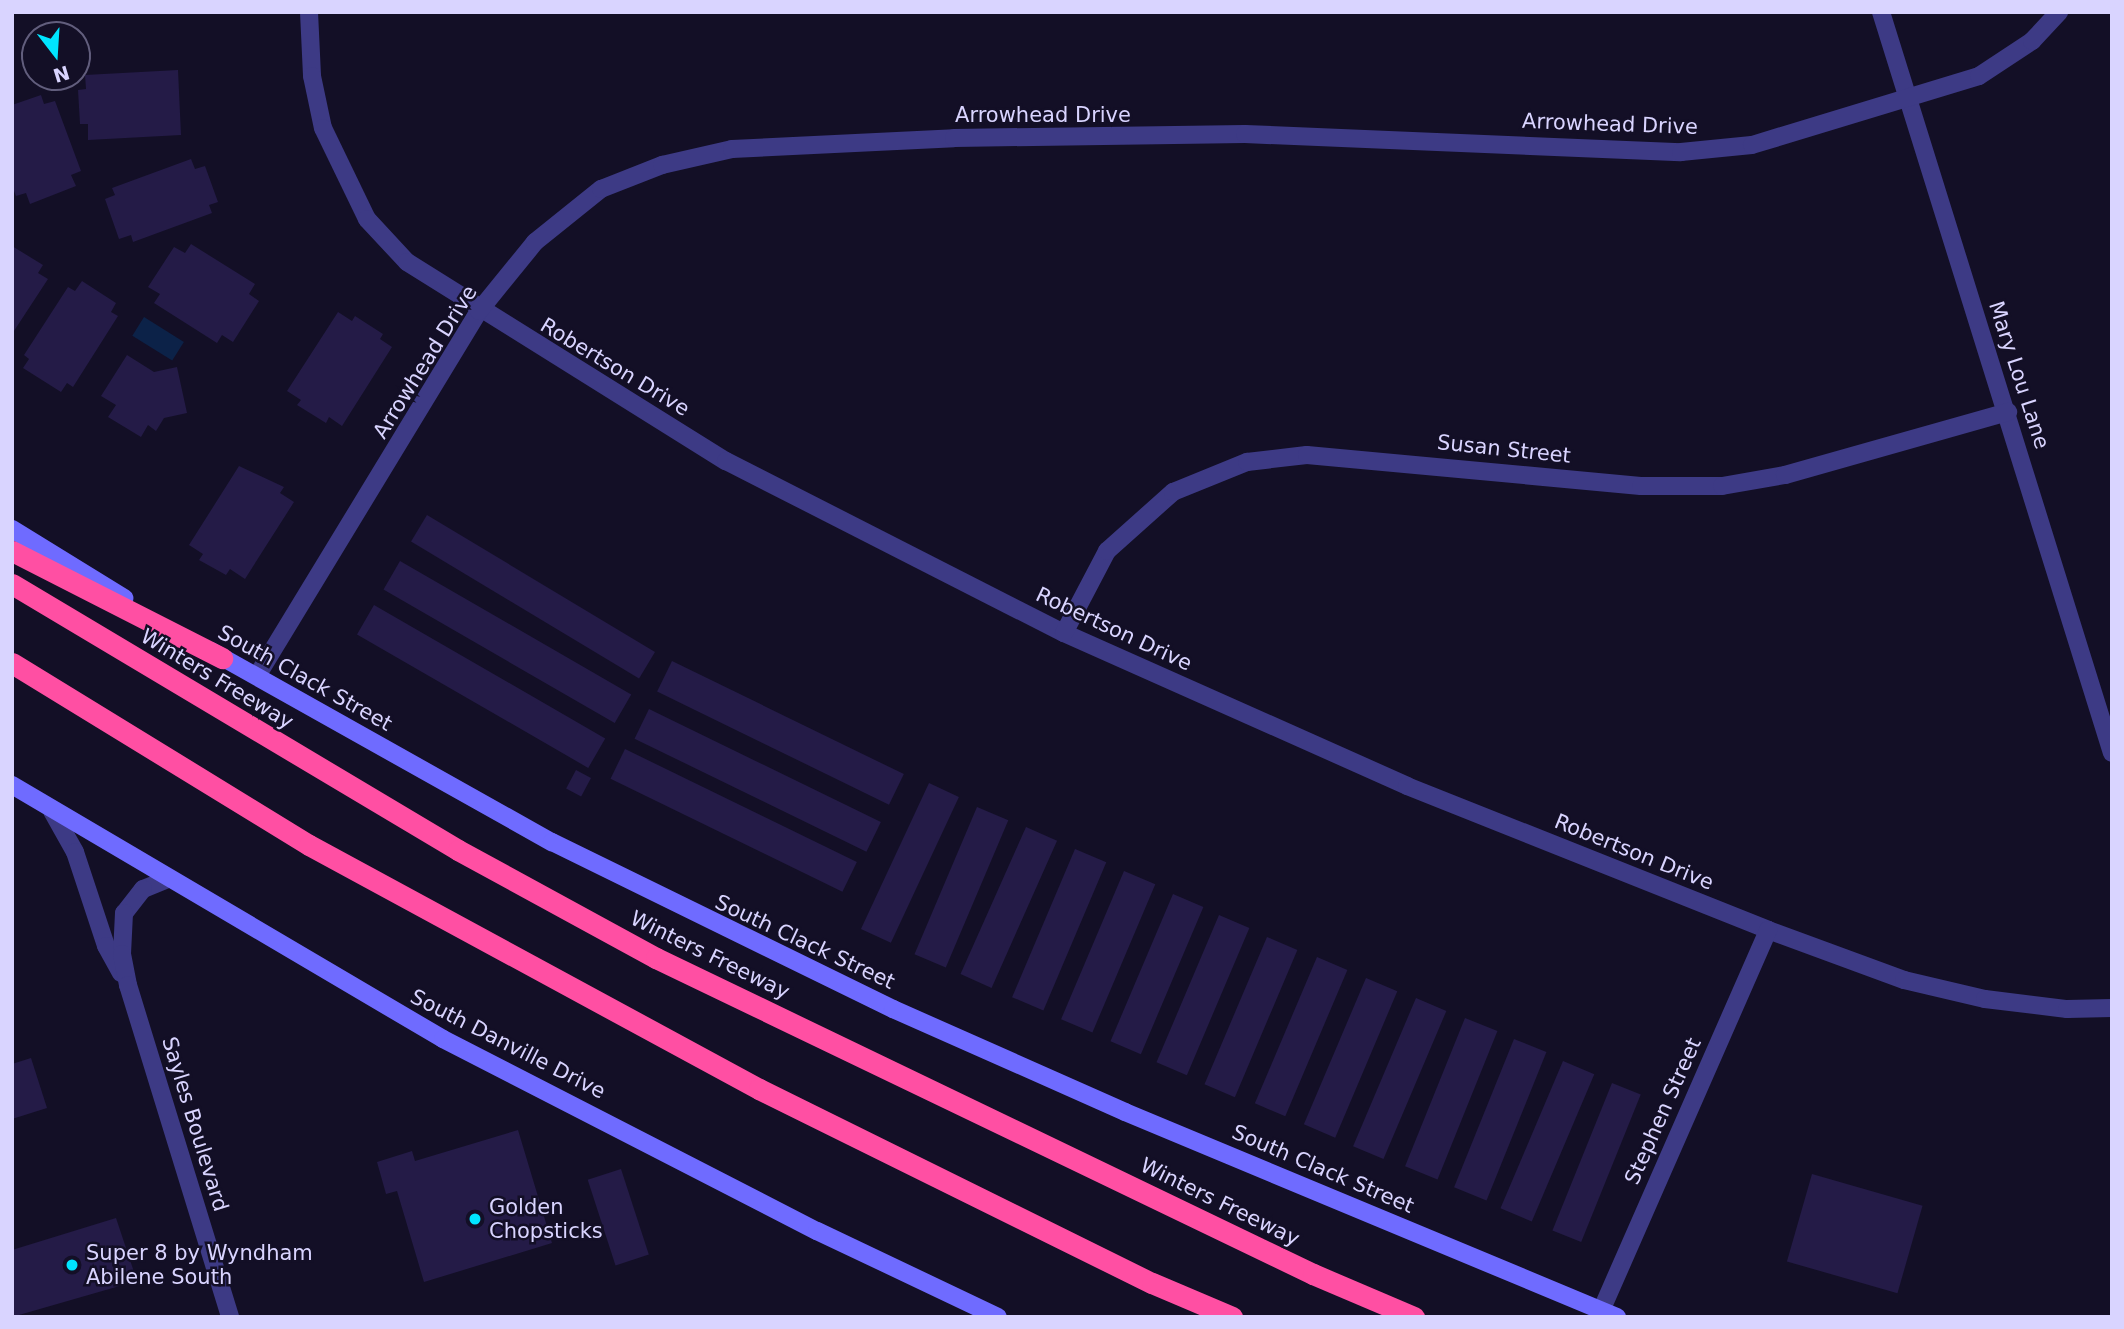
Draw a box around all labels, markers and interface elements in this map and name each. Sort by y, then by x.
north arrow [21,21,91,91]
text: N [51,61,72,87]
street label: Arrowhead Drive [955,102,1131,128]
street label: Arrowhead Drive [1522,108,1698,140]
street label: Arrowhead Drive [368,281,482,443]
street label: Mary Lou Lane [1983,298,2055,452]
street label: Robertson Drive [536,313,694,421]
street label: Susan Street [1436,429,1572,469]
street label: Robertson Drive [1032,582,1196,676]
street label: South Clack Street [214,620,396,736]
street label: Winters Freeway [136,623,298,735]
street label: Robertson Drive [1551,809,1717,895]
street label: South Clack Street [711,889,899,995]
street label: Winters Freeway [626,906,794,1004]
street label: South Danville Drive [406,984,610,1104]
street label: Sayles Boulevard [156,1034,234,1214]
street label: Stephen Street [1619,1034,1707,1188]
street label: South Clack Street [1228,1119,1418,1219]
street label: Winters Freeway [1136,1153,1304,1251]
place label: Golden Chopsticks [489,1194,603,1244]
marker: Golden Chopsticks [467,1211,483,1227]
place label: Super 8 by Wyndham Abilene South [86,1240,313,1290]
marker: Super 8 by Wyndham Abilene South [64,1257,80,1273]

